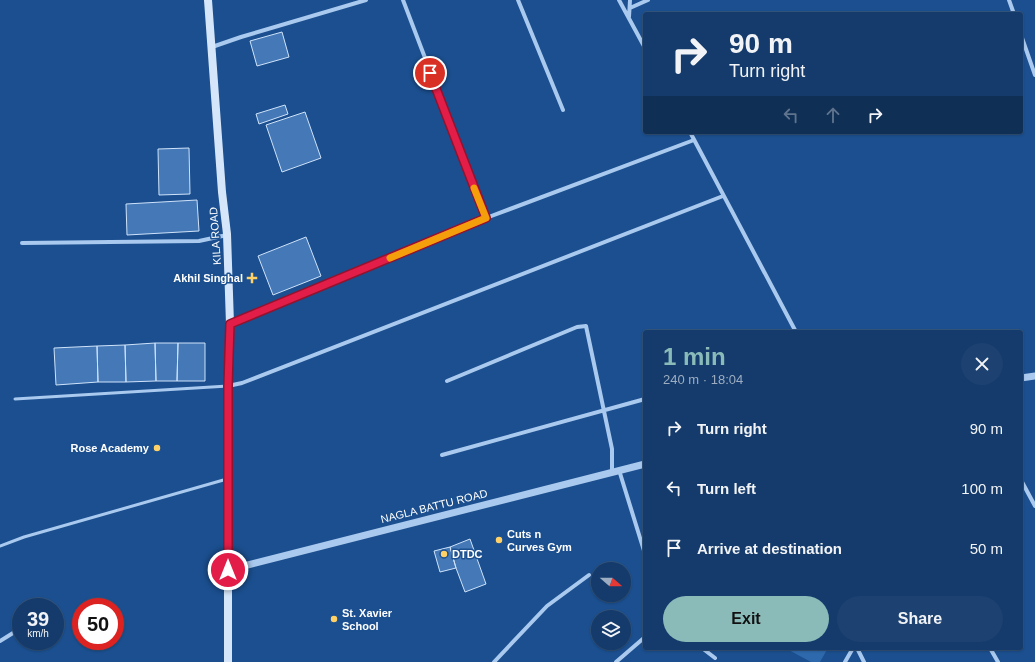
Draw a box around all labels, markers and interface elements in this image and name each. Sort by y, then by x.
icon: right [663,28,715,80]
text: 90 m [729,28,793,59]
pin [413,56,447,90]
text: Turn right [729,61,805,81]
icon: arrive [419,62,441,84]
icon: left [780,104,802,126]
icon: ahead [822,104,844,126]
icon: right [864,104,886,126]
street label: KILA ROAD [207,207,223,265]
place label: Akhil Singhal [173,272,243,284]
marker: Akhil Singhal [246,272,258,284]
text: 1 min [663,343,726,370]
button: close [961,343,1003,385]
text: 240 m · 18:04 [663,372,743,387]
icon: right [663,417,685,439]
text: Turn right [697,420,767,437]
text: 90 m [970,420,1003,437]
place label: Rose Academy [71,442,150,454]
marker: Rose Academy [152,443,162,453]
icon: left [663,477,685,499]
text: Turn left [697,480,756,497]
text: 100 m [961,480,1003,497]
street label: NAGLA BATTU ROAD [379,487,489,525]
place label: Cuts n Curves Gym [507,528,572,553]
marker: Cuts n Curves Gym [494,535,504,545]
icon: arrive [663,537,685,559]
text: Arrive at destination [697,540,842,557]
text: 50 m [970,540,1003,557]
place label: DTDC [452,548,483,560]
position arrow [207,549,249,591]
marker: DTDC [439,549,449,559]
north arrow [591,562,631,602]
map controls [591,562,631,650]
button: Exit [663,596,829,642]
button: Share [837,596,1003,642]
speed limit sign: 50 [72,598,124,650]
place label: St. Xavier School [342,607,393,632]
text: 39 [27,608,49,630]
button: layers [591,610,631,650]
marker: St. Xavier School [329,614,339,624]
text: km/h [27,628,49,639]

